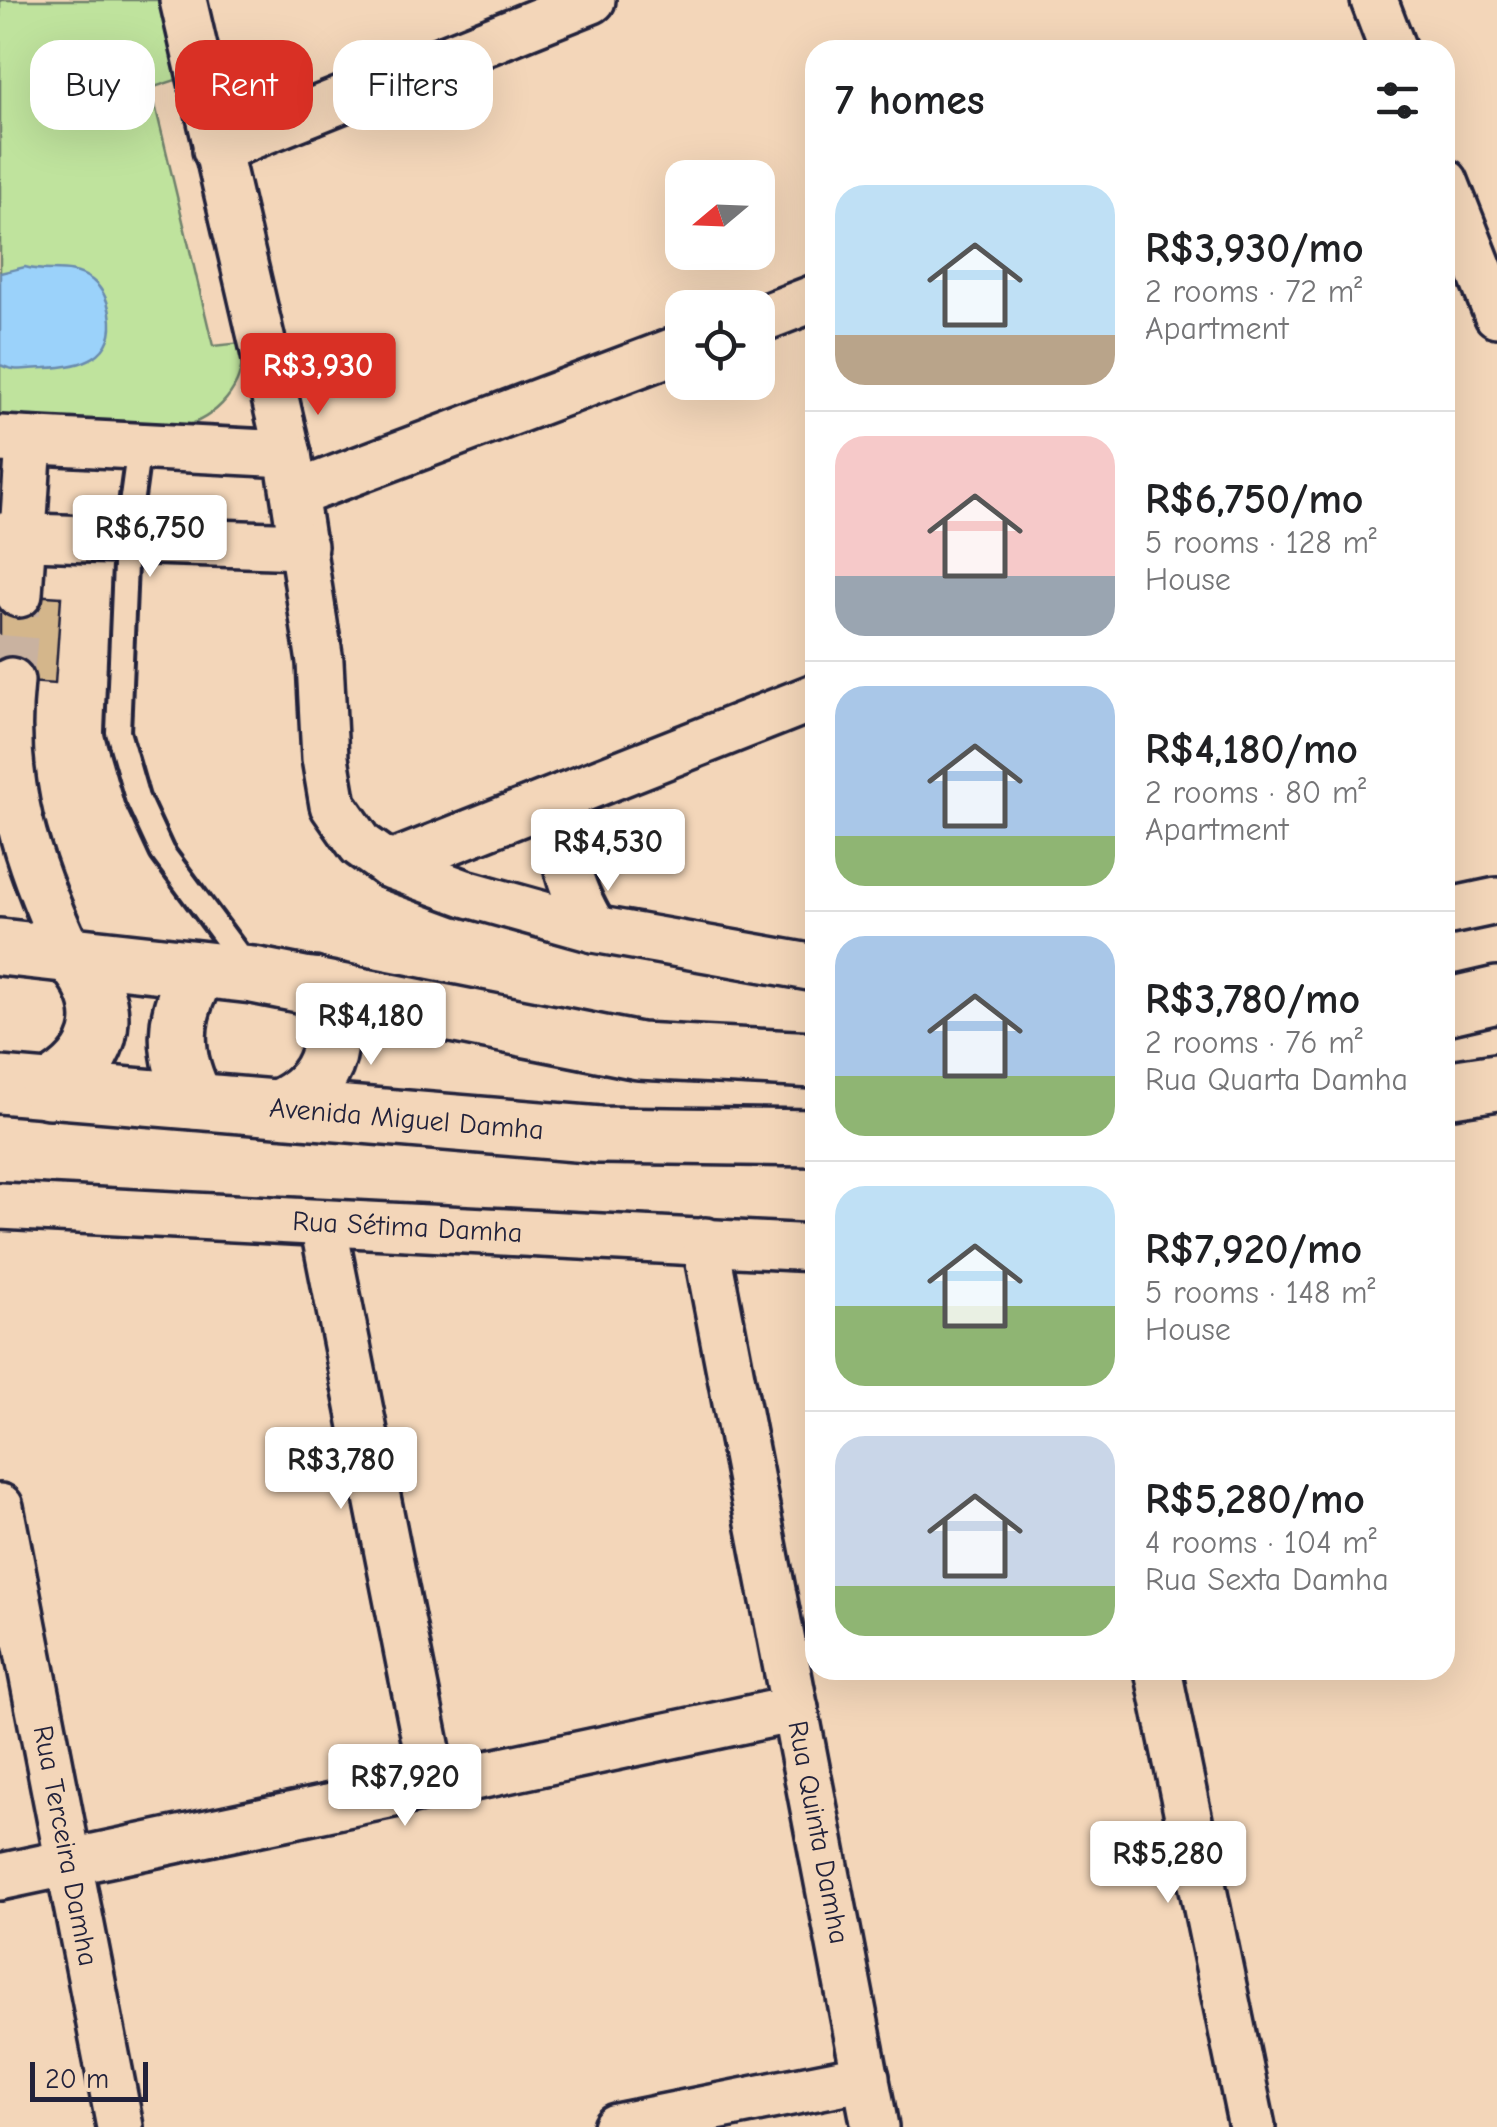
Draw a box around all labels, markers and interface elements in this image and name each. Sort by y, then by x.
chip: Buy [30,40,155,130]
chip: Rent [175,40,313,130]
chip: Filters [333,40,493,130]
icon: filters [1370,73,1425,128]
text: 7 homes [835,76,985,125]
north arrow [665,160,775,270]
map controls [665,160,775,400]
text: R$3,930/mo [1145,224,1364,273]
icon: home [915,225,1035,345]
text: 2 rooms · 72 m² [1145,273,1362,310]
button: locate [665,290,775,400]
text: Apartment [1145,310,1288,347]
pin: R$3,930 [226,333,410,418]
text: R$3,930 [263,347,373,384]
text: R$6,750/mo [1145,475,1364,524]
icon: home [915,476,1035,596]
pin: R$6,750 [58,495,242,580]
text: R$6,750 [95,509,205,546]
text: 5 rooms · 128 m² [1145,524,1377,561]
text: House [1145,561,1231,598]
text: R$4,180/mo [1145,725,1358,774]
icon: home [915,726,1035,846]
text: 2 rooms · 80 m² [1145,774,1366,811]
pin: R$4,530 [516,809,700,894]
text: Apartment [1145,811,1288,848]
text: R$4,530 [553,823,663,860]
text: R$3,780/mo [1145,975,1360,1024]
icon: home [915,976,1035,1096]
pin: R$4,180 [279,983,463,1068]
text: R$4,180 [318,997,424,1034]
text: 2 rooms · 76 m² [1145,1024,1363,1061]
text: Rua Quarta Damha [1145,1061,1408,1098]
street label: Avenida Miguel Damha [268,1092,545,1146]
street label: Rua Sétima Damha [292,1205,523,1249]
text: R$7,920/mo [1145,1225,1362,1274]
icon: home [915,1226,1035,1346]
text: 5 rooms · 148 m² [1145,1274,1376,1311]
text: House [1145,1311,1231,1348]
pin: R$3,780 [249,1427,433,1512]
text: R$3,780 [287,1441,395,1478]
text: R$5,280/mo [1145,1475,1365,1524]
icon: home [915,1476,1035,1596]
text: 4 rooms · 104 m² [1145,1524,1377,1561]
text: Rua Sexta Damha [1145,1561,1389,1598]
street label: Rua Quinta Damha [781,1718,855,1946]
street label: Rua Terceira Damha [27,1723,104,1969]
pin: R$7,920 [313,1744,497,1829]
text: R$7,920 [350,1758,460,1795]
pin: R$5,280 [1076,1821,1260,1906]
text: R$5,280 [1112,1835,1224,1872]
scale bar [30,2057,148,2102]
text: 20 m [45,2063,109,2095]

